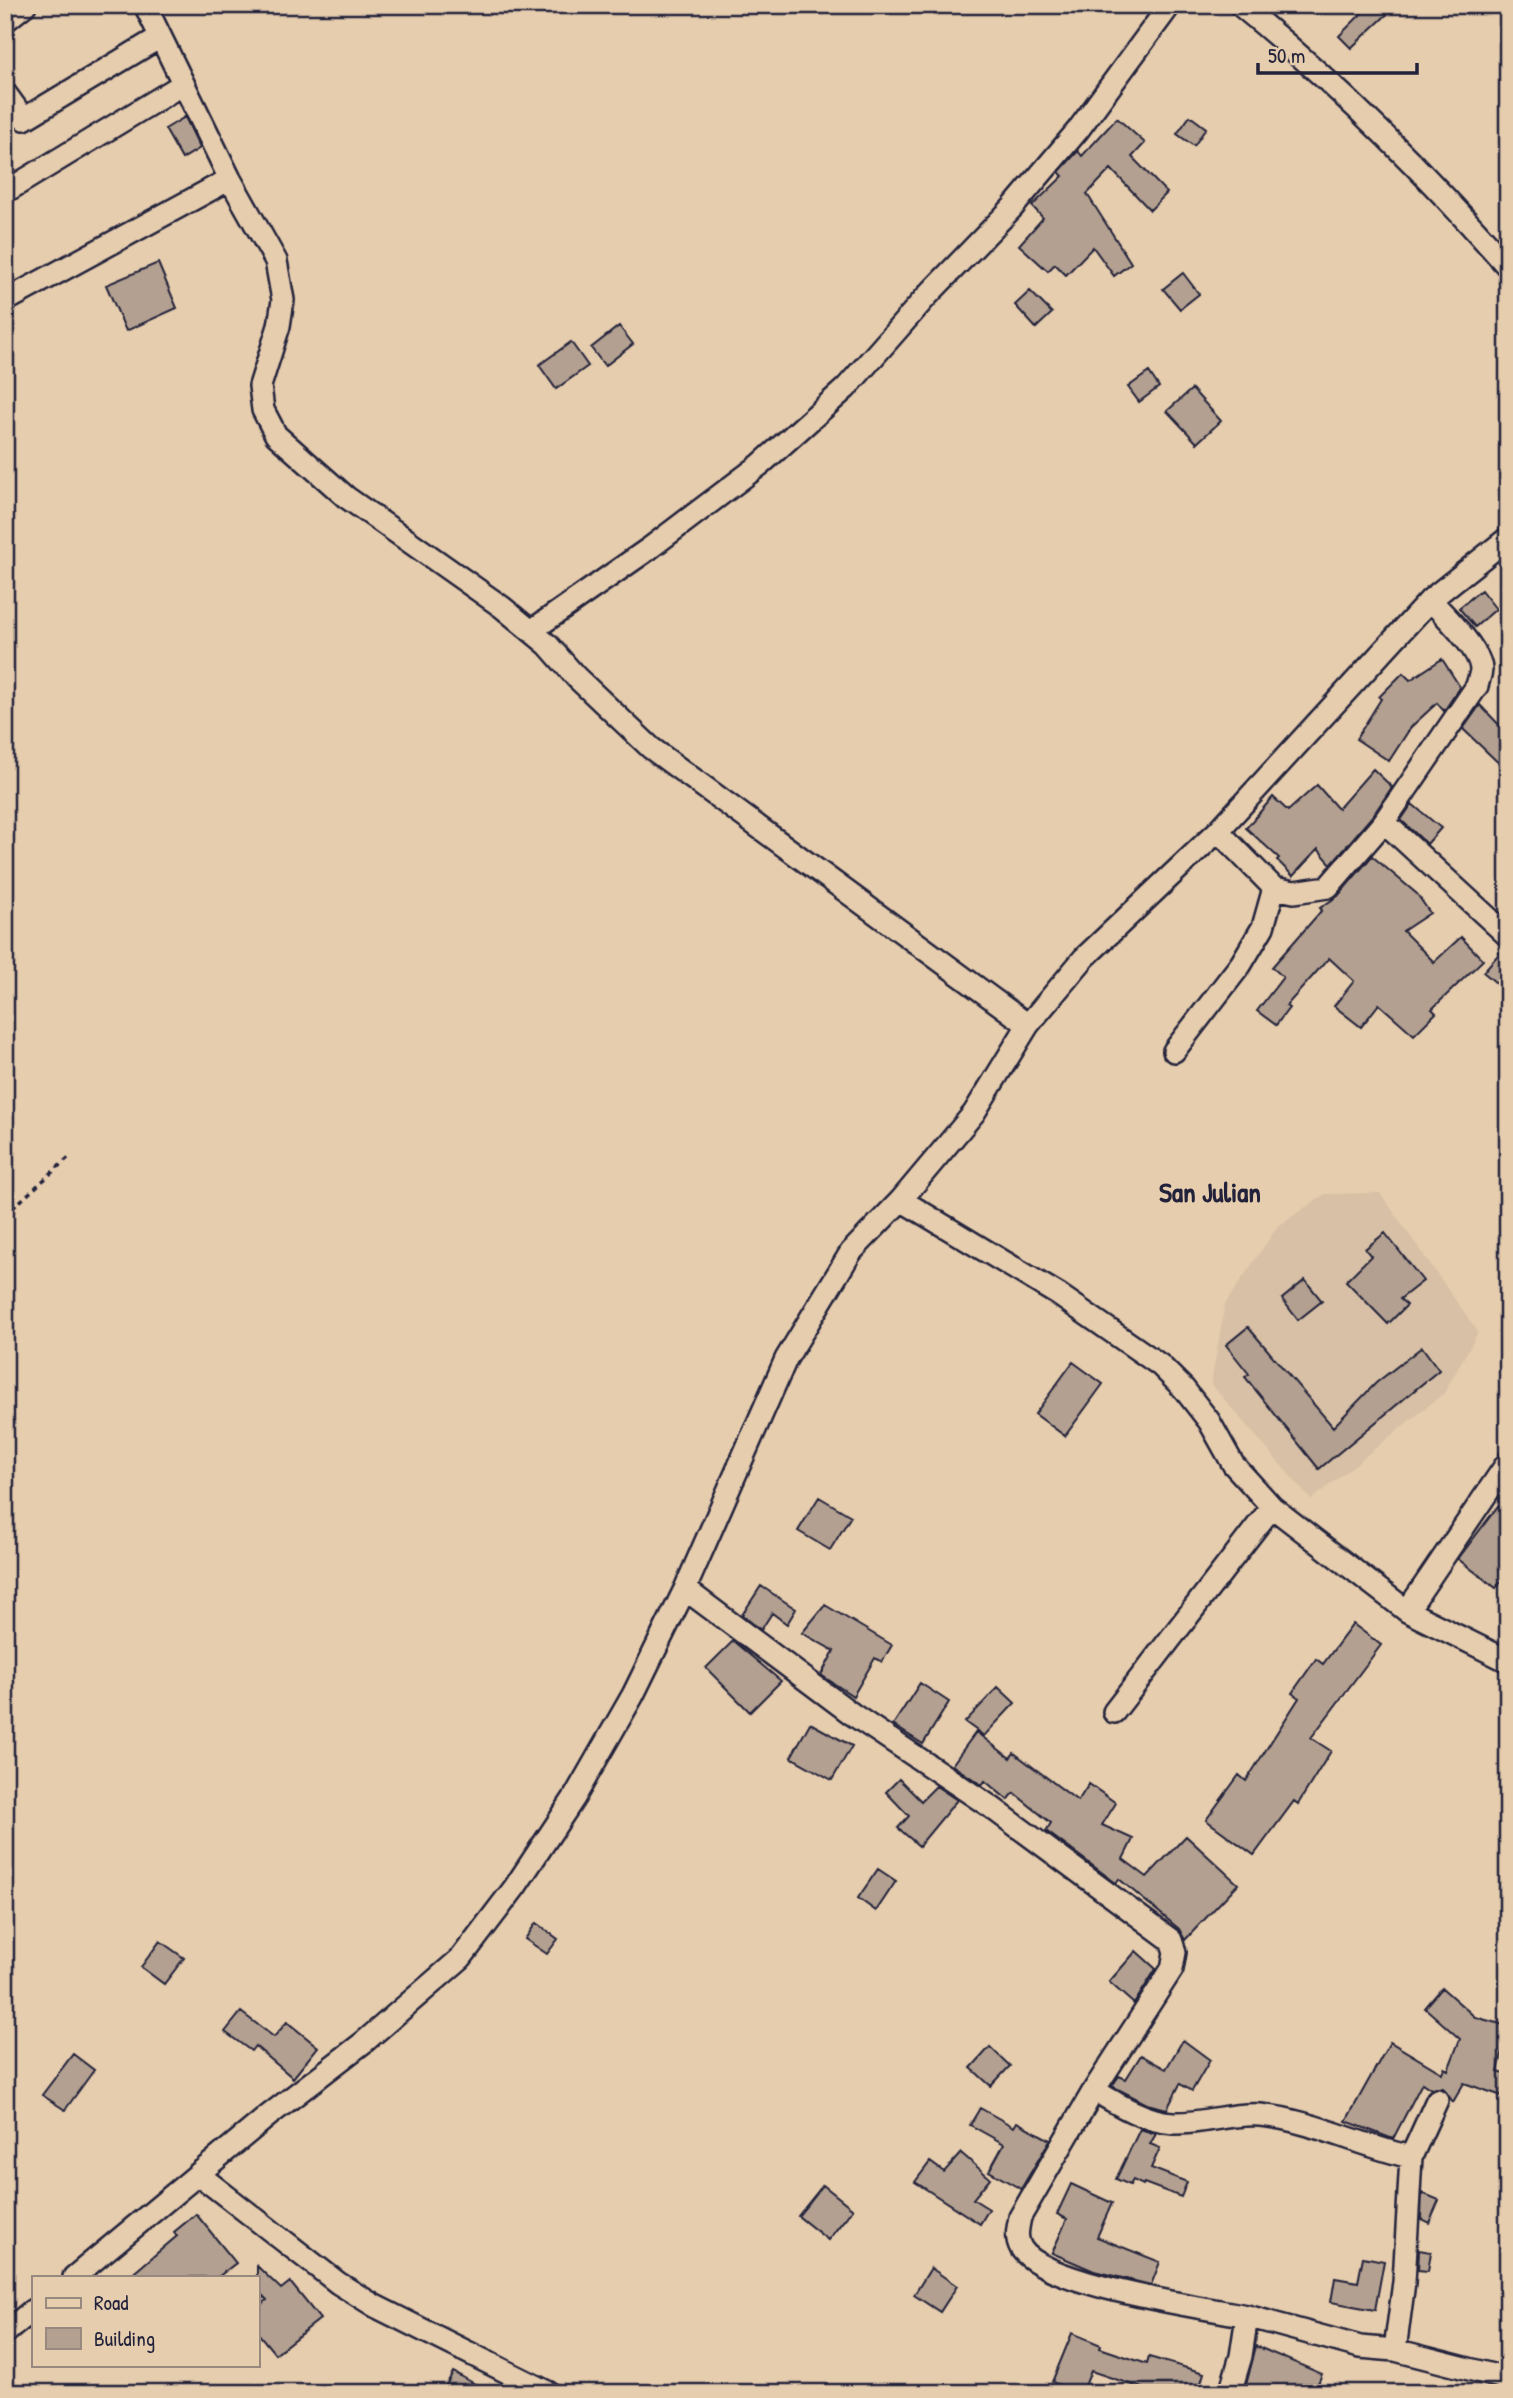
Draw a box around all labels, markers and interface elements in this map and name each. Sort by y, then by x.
scale bar [1258,32,1417,76]
text: 50 m [1268,41,1305,70]
district label: San Julian [1159,1173,1261,1211]
legend [32,2276,259,2366]
text: Road [94,2288,128,2317]
text: Building [94,2324,155,2353]

